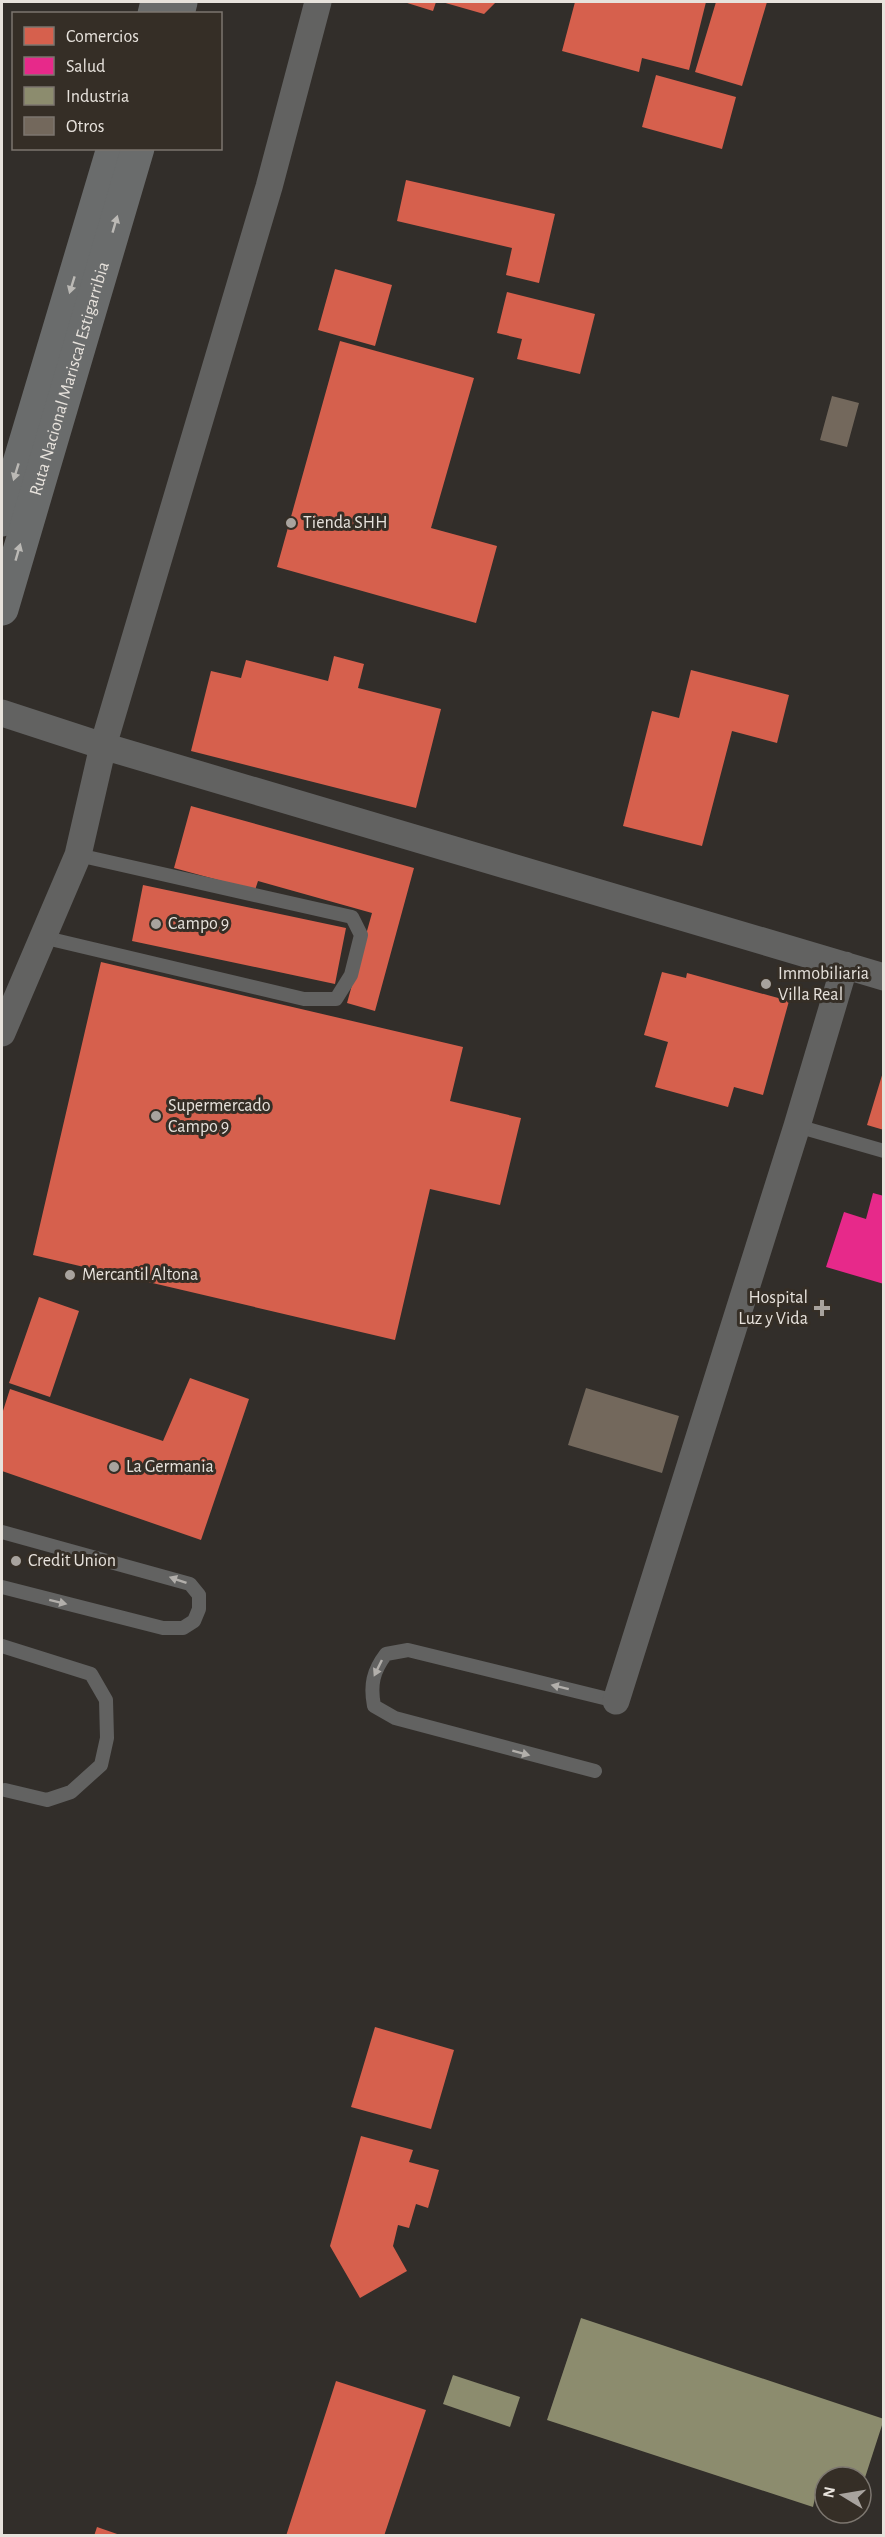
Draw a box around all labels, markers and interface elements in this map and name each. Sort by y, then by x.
legend [12,12,222,150]
text: Comercios [66,28,139,46]
text: Salud [66,58,105,76]
text: Industria [66,88,129,106]
text: Otros [66,118,104,136]
one-way arrow [111,215,120,233]
street label: Ruta Nacional Mariscal Estigarribia [27,260,113,498]
one-way arrow [67,276,76,294]
one-way arrow [11,463,20,481]
place label: Tienda SHH [303,514,388,532]
marker: Tienda SHH [284,516,298,530]
one-way arrow [14,543,23,561]
place label: Campo 9 [168,915,229,933]
marker: Campo 9 [149,917,163,931]
place label: Immobiliaria Villa Real [778,965,869,1004]
marker: Immobiliaria Villa Real [759,977,773,991]
place label: Supermercado Campo 9 [168,1097,271,1136]
marker: Supermercado Campo 9 [149,1109,163,1123]
place label: Mercantil Altona [82,1266,198,1284]
marker: Mercantil Altona [63,1268,77,1282]
place label: Hospital Luz y Vida [738,1289,808,1328]
marker: Hospital Luz y Vida [813,1299,831,1317]
place label: La Germania [126,1458,214,1476]
marker: La Germania [107,1460,121,1474]
place label: Credit Union [28,1552,116,1570]
marker: Credit Union [9,1554,23,1568]
one-way arrow [169,1574,187,1584]
one-way arrow [49,1597,67,1607]
one-way arrow [374,1659,384,1677]
one-way arrow [551,1681,569,1691]
one-way arrow [512,1748,530,1758]
north arrow [813,2465,873,2525]
text: N [820,2485,838,2499]

